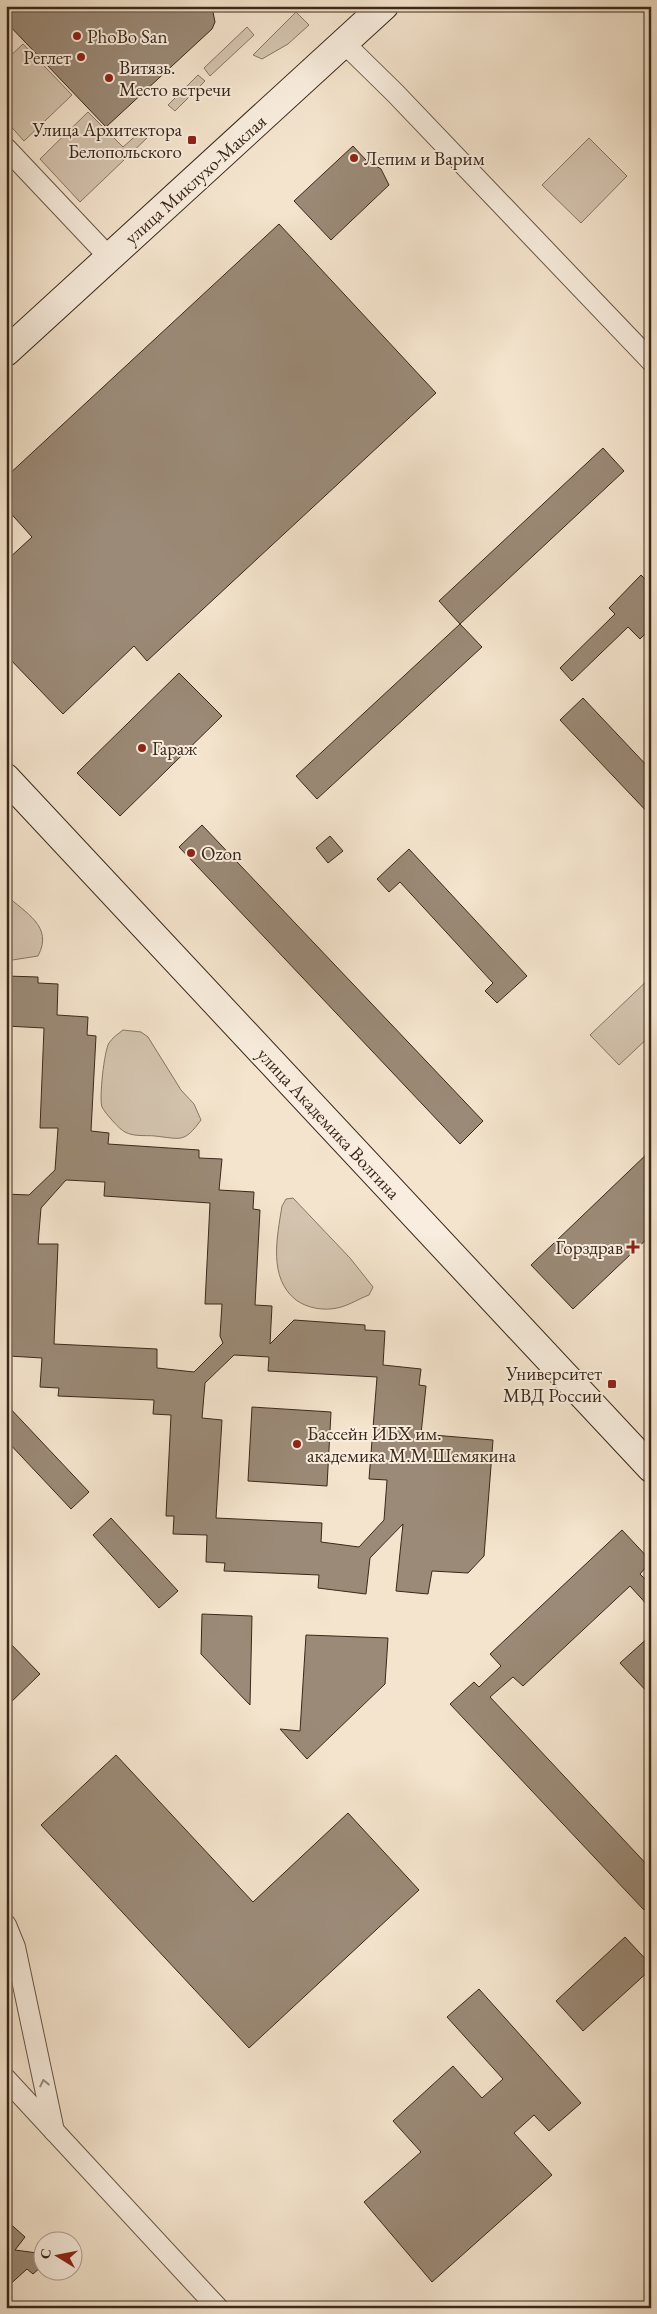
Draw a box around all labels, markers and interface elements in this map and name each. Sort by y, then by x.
place label: PhoBo San [87,24,167,49]
marker: PhoBo San [71,30,83,42]
place label: Реглет [23,45,71,70]
marker: Реглет [75,51,87,63]
place label: Витязь. Место встречи [119,55,231,102]
marker: Витязь. Место встречи [103,72,115,84]
street label: улица Миклухо-Маклая [119,109,272,250]
place label: Улица Архитектора Белопольского [31,117,182,164]
marker: Улица Архитектора Белопольского [186,134,198,146]
place label: Лепим и Варим [364,146,485,171]
marker: Лепим и Варим [348,152,360,164]
place label: Гараж [152,736,198,761]
marker: Гараж [136,742,148,754]
place label: Ozon [201,841,242,866]
marker: Ozon [185,847,197,859]
street label: улица Академика Волгина [252,1042,406,1205]
place label: Горздрав [555,1235,623,1260]
marker: Горздрав [627,1241,639,1253]
place label: Университет МВД России [503,1361,602,1408]
marker: Университет МВД России [606,1378,618,1390]
place label: Бассейн ИБХ им. академика М.М.Шемякина [307,1421,517,1468]
marker: Бассейн ИБХ им. академика М.М.Шемякина [291,1438,303,1450]
one-way arrow [39,2079,50,2088]
north arrow [32,2232,82,2282]
text: С [35,2247,55,2260]

